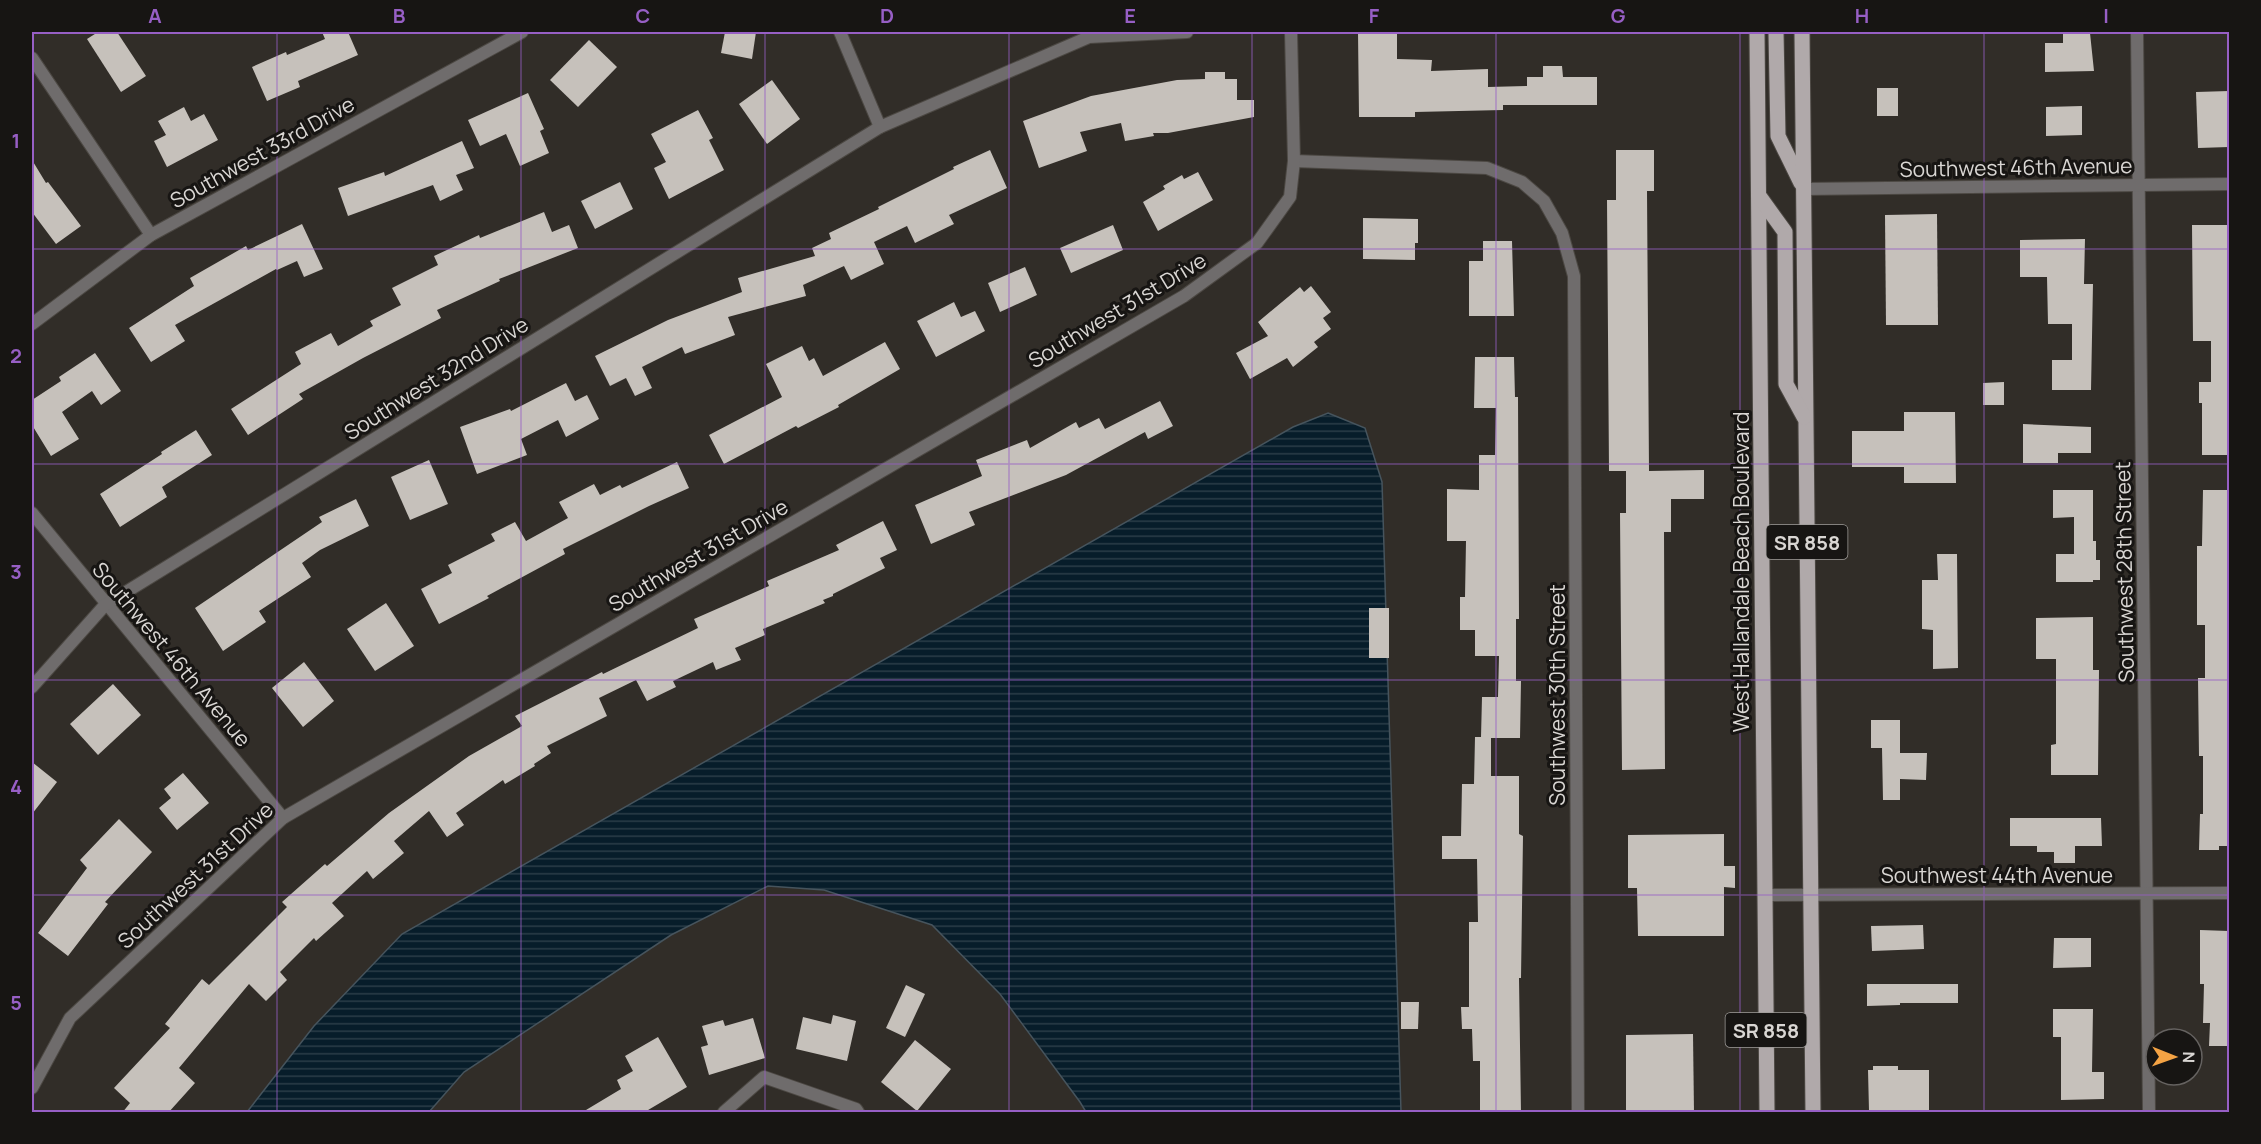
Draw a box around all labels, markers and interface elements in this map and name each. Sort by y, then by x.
text: A [148,2,162,29]
text: B [393,2,406,29]
text: C [636,2,650,29]
text: D [880,2,894,29]
text: E [1124,2,1136,29]
text: F [1369,2,1380,29]
text: G [1611,2,1626,29]
text: H [1855,2,1869,29]
text: I [2103,2,2109,29]
street label: Southwest 33rd Drive [165,90,359,214]
text: 1 [12,127,20,154]
street label: Southwest 46th Avenue [1899,151,2133,183]
street label: Southwest 31st Drive [1023,246,1211,374]
street label: Southwest 32nd Drive [339,310,533,446]
text: 2 [10,342,22,369]
street label: West Hallandale Beach Boulevard [1727,412,1755,732]
street label: Southwest 28th Street [2108,461,2140,683]
street label: Southwest 31st Drive [603,492,793,618]
road number: SR 858 [1766,525,1848,559]
street label: Southwest 46th Avenue [86,556,258,752]
text: 3 [10,558,22,585]
street label: Southwest 30th Street [1543,584,1571,806]
text: 4 [10,773,22,800]
street label: Southwest 31st Drive [111,796,279,954]
street label: Southwest 44th Avenue [1881,861,2113,889]
text: 5 [10,989,22,1016]
road number: SR 858 [1726,1013,1806,1047]
north arrow [2144,1027,2204,1087]
text: N [2178,1051,2200,1063]

